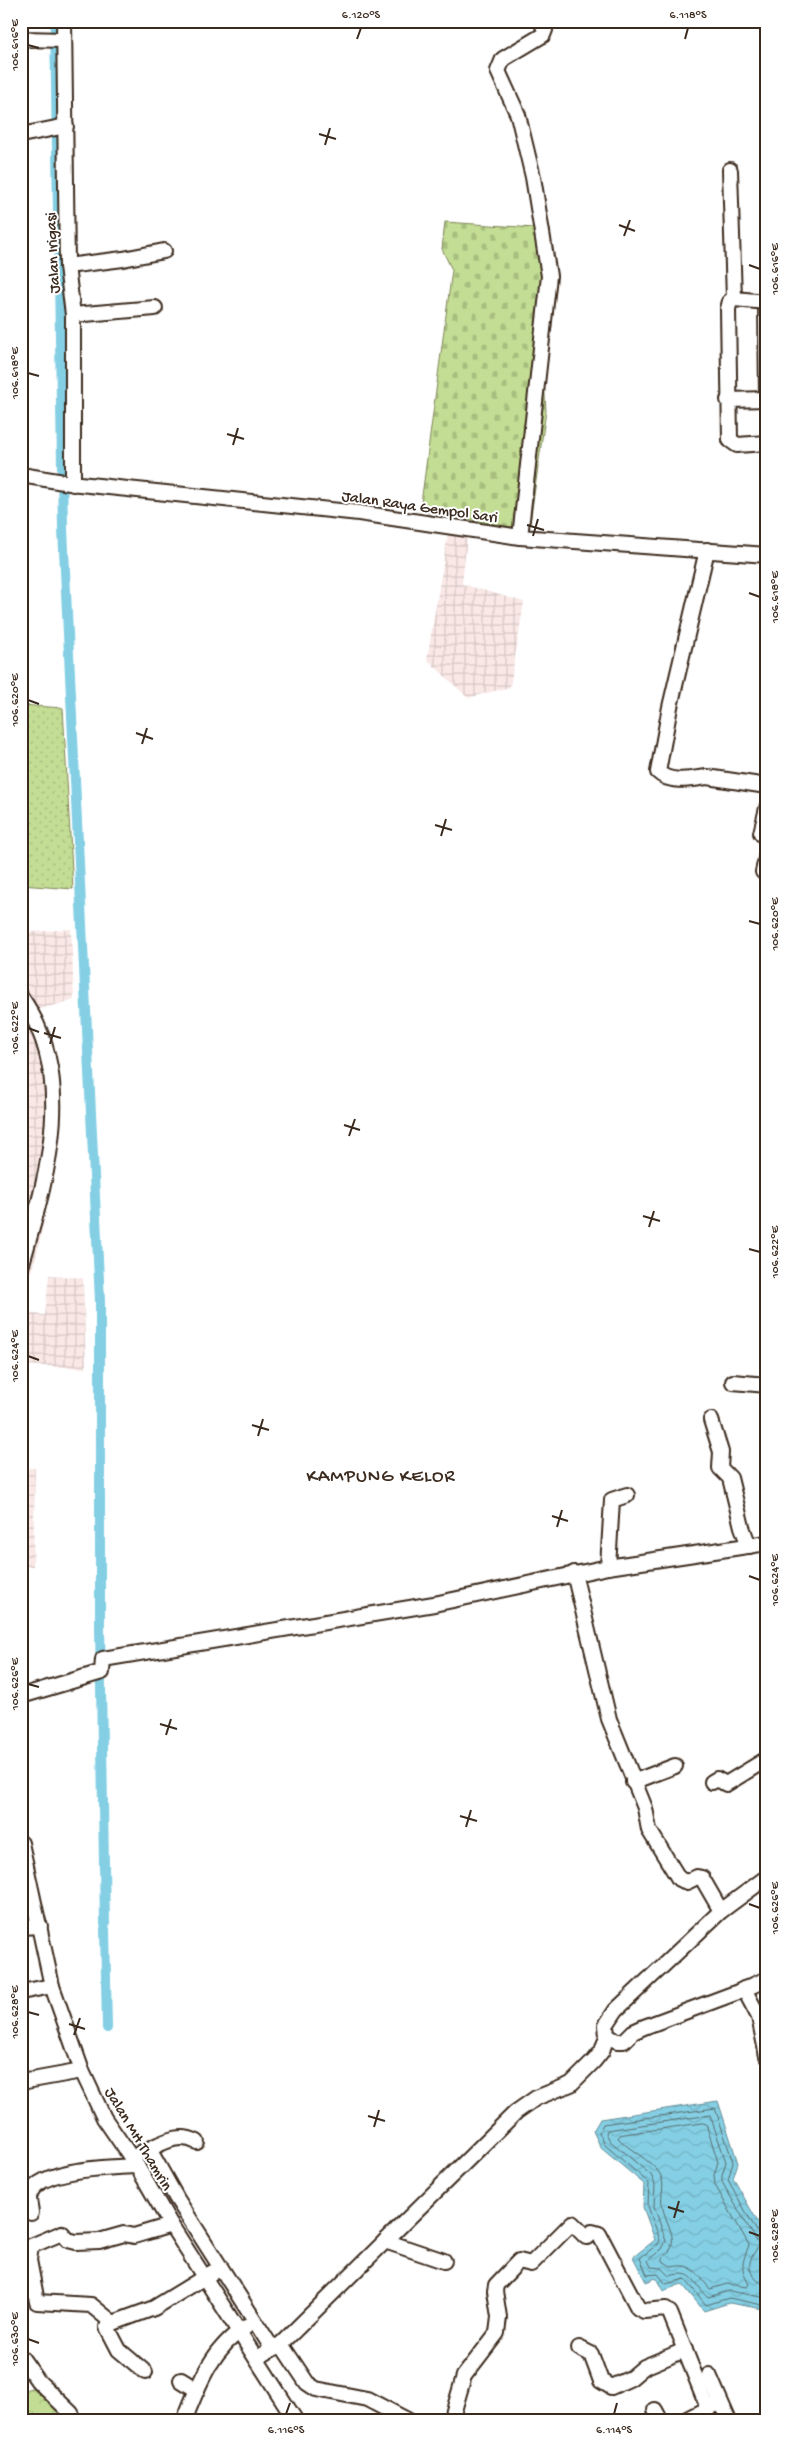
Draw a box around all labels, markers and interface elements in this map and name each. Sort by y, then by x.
text: 6.120°S [342,9,381,23]
text: 6.118°S [669,9,707,23]
text: 106.616°E [9,19,23,72]
street label: Jalan Irigasi [43,212,66,294]
text: 106.616°E [769,243,783,296]
text: 106.618°E [9,347,23,400]
street label: Jalan Raya Gempol Sari [340,488,499,529]
text: 106.618°E [769,571,783,624]
text: 106.620°E [9,673,23,728]
text: 106.620°E [769,897,783,952]
text: 106.622°E [9,1001,23,1055]
text: 106.622°E [769,1225,783,1279]
text: 106.624°E [9,1329,23,1383]
district label: KAMPUNG KELOR [307,1466,455,1489]
text: 106.624°E [769,1553,783,1607]
text: 106.626°E [9,1657,23,1711]
text: 106.626°E [769,1881,783,1935]
text: 106.628°E [9,1985,23,2039]
street label: Jalan MH Thamrin [99,2085,175,2195]
text: 106.628°E [769,2209,783,2263]
text: 106.630°E [9,2312,23,2367]
text: 6.116°S [268,2424,305,2438]
text: 6.114°S [596,2424,633,2438]

